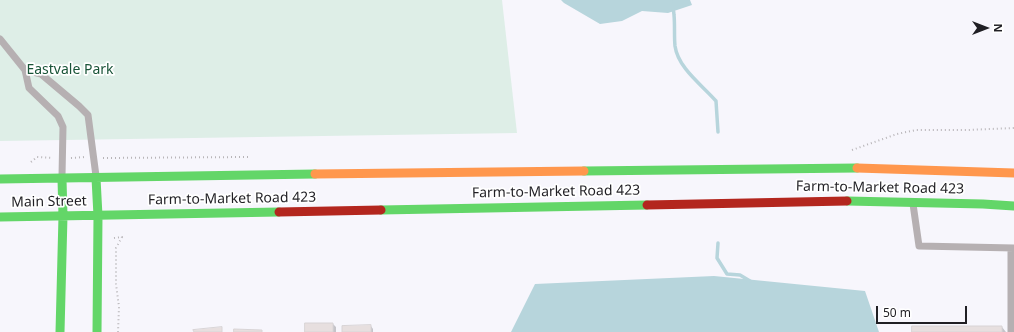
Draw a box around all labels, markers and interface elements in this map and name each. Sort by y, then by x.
north arrow [966,8,1006,48]
text: N [991,24,1006,32]
park label: Eastvale Park [26,62,114,78]
street label: Farm-to-Market Road 423 [796,178,964,198]
street label: Farm-to-Market Road 423 [472,182,640,202]
street label: Farm-to-Market Road 423 [148,189,316,209]
street label: Main Street [11,193,87,211]
scale bar [878,298,969,324]
text: 50 m [883,304,911,321]

